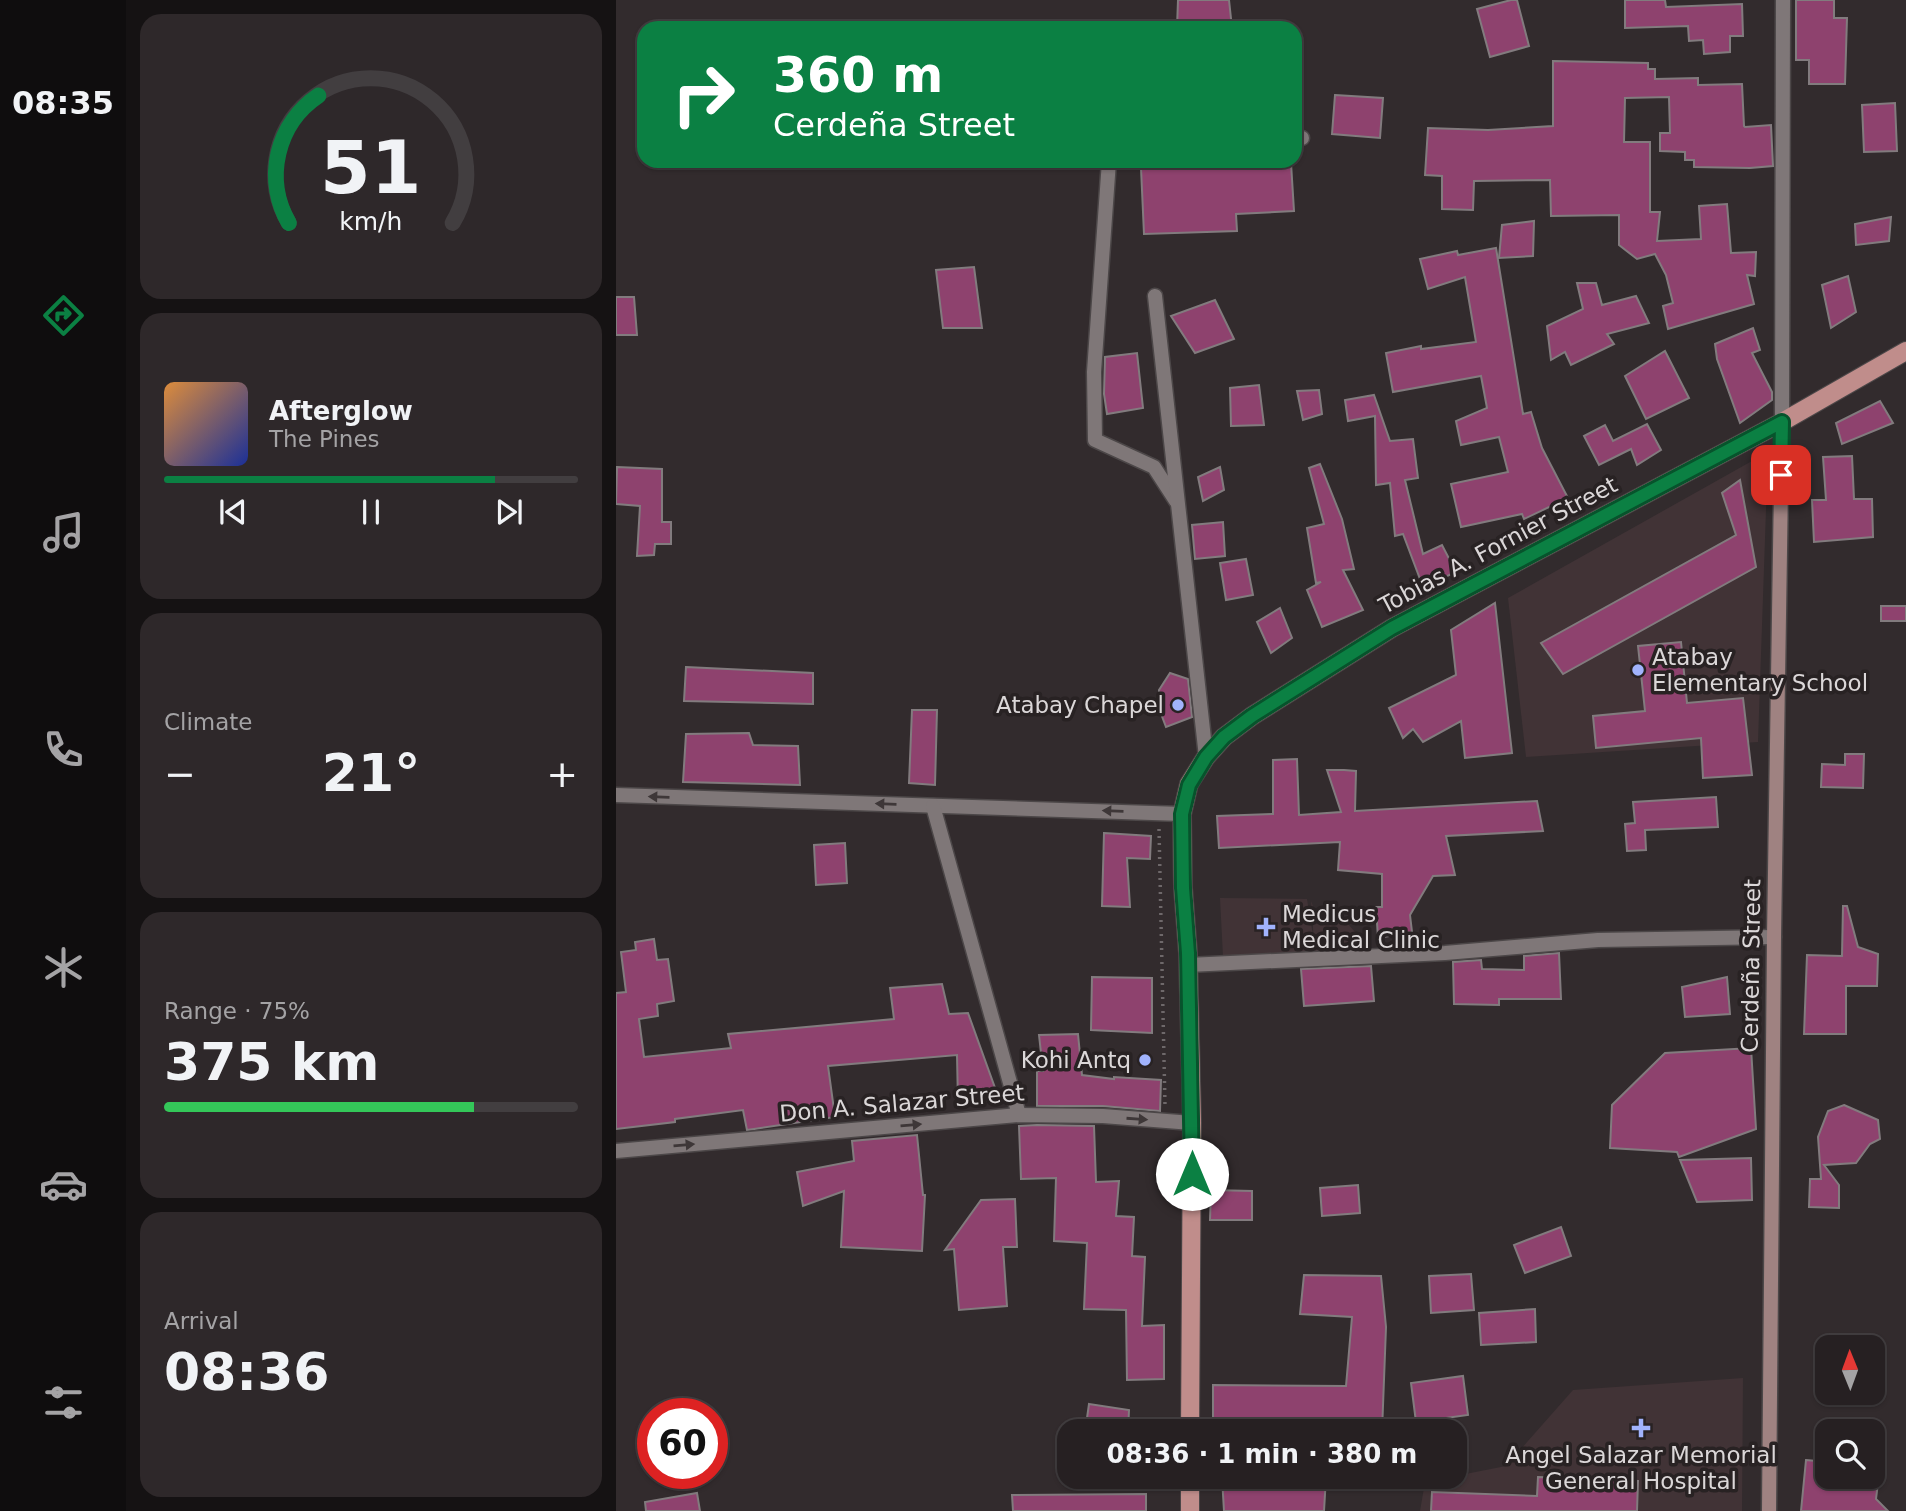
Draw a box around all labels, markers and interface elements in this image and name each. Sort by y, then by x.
text: 360 m [773,47,943,104]
icon: right [658,49,749,140]
text: 08:35 [12,84,114,122]
text: Cerdeña Street [773,106,1015,144]
text: 51 [320,125,422,210]
text: km/h [339,207,403,236]
icon: directions [39,291,88,340]
text: Afterglow [269,396,413,426]
text: The Pines [269,426,380,452]
pin [1751,445,1811,505]
icon: arrive [1762,456,1800,494]
street label: Tobias A. Fornier Street [1374,471,1621,619]
icon: previous [214,493,252,531]
icon: pause [352,493,390,531]
icon: next [490,493,528,531]
icon: music [39,508,88,557]
place label: Atabay Elementary School [1652,644,1868,696]
marker: Atabay Elementary School [1630,662,1646,678]
place label: Atabay Chapel [996,692,1164,718]
marker: Atabay Chapel [1170,697,1186,713]
text: Climate [164,709,253,735]
icon: phone [39,725,88,774]
text: 21° [322,743,420,803]
text: − [164,752,196,796]
text: + [546,752,578,796]
one-way arrow [647,791,669,802]
one-way arrow [875,798,897,810]
one-way arrow [1102,806,1124,817]
street label: Cerdeña Street [1736,879,1766,1053]
place label: Medicus Medical Clinic [1282,901,1440,953]
marker: Medicus Medical Clinic [1256,917,1276,937]
icon: climate [39,943,88,992]
text: Range · 75% [164,998,310,1024]
text: 375 km [164,1032,379,1092]
place label: Kohi Antq [1021,1047,1131,1073]
marker: Kohi Antq [1137,1052,1153,1068]
street label: Don A. Salazar Street [779,1079,1025,1127]
one-way arrow [1127,1114,1149,1125]
one-way arrow [900,1119,922,1130]
position arrow [1155,1137,1229,1211]
one-way arrow [673,1139,695,1150]
icon: car [39,1160,88,1209]
text: Arrival [164,1308,239,1334]
north arrow [1815,1335,1885,1405]
map controls [1815,1335,1885,1489]
text: 08:36 [164,1342,330,1402]
icon: filters [39,1378,88,1427]
speed limit sign: 60 [637,1398,728,1489]
marker: Angel Salazar Memorial General Hospital [1631,1418,1651,1438]
button: search [1815,1419,1885,1489]
text: 08:36 · 1 min · 380 m [1107,1439,1417,1469]
place label: Angel Salazar Memorial General Hospital [1505,1442,1777,1494]

